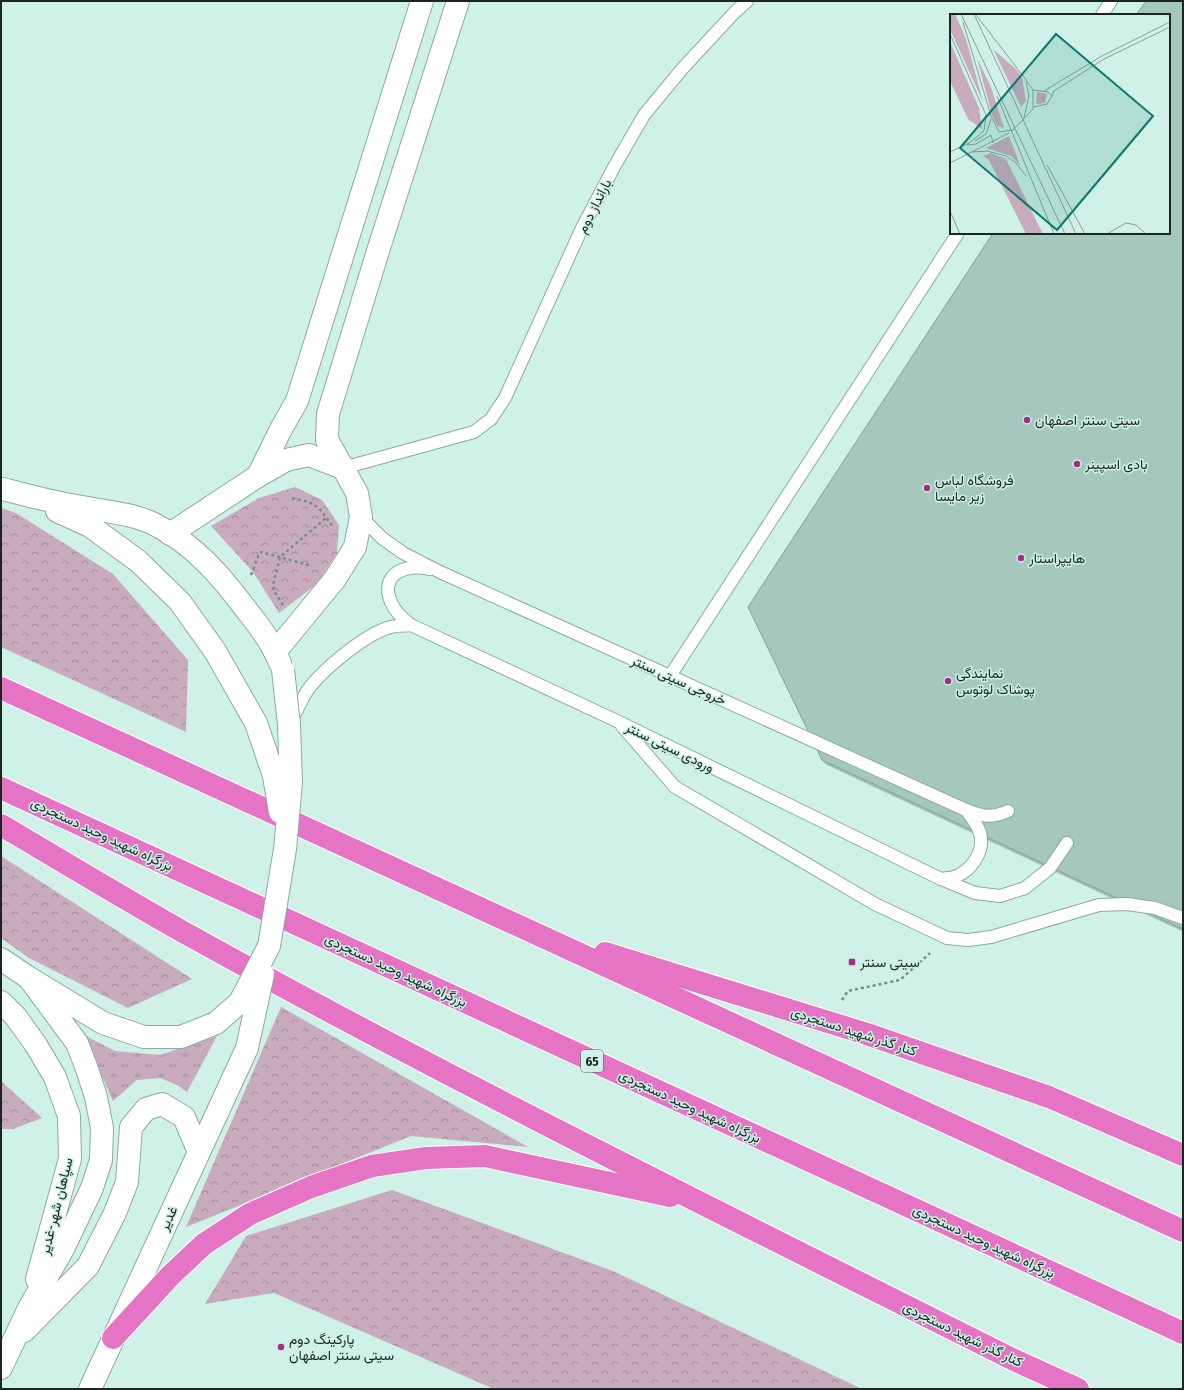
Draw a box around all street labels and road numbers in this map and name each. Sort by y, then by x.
street label: بارانداز دوم [574,176,615,236]
street label: خروجی سیتی سنتر [628,651,729,709]
street label: ورودی سیتی سنتر [622,718,717,776]
street label: بزرگراه شهید وحید دستجردی [28,794,176,875]
street label: بزرگراه شهید وحید دستجردی [322,930,470,1011]
street label: کنار گذر شهید دستجردی [789,1003,919,1060]
road number: 65 [581,1050,603,1072]
street label: بزرگراه شهید وحید دستجردی [616,1066,764,1147]
street label: سپاهان شهر-غدیر [36,1156,78,1258]
street label: بزرگراه شهید وحید دستجردی [910,1201,1058,1282]
street label: غدیر [155,1203,181,1234]
street label: کنار گذر شهید دستجردی [900,1298,1026,1371]

